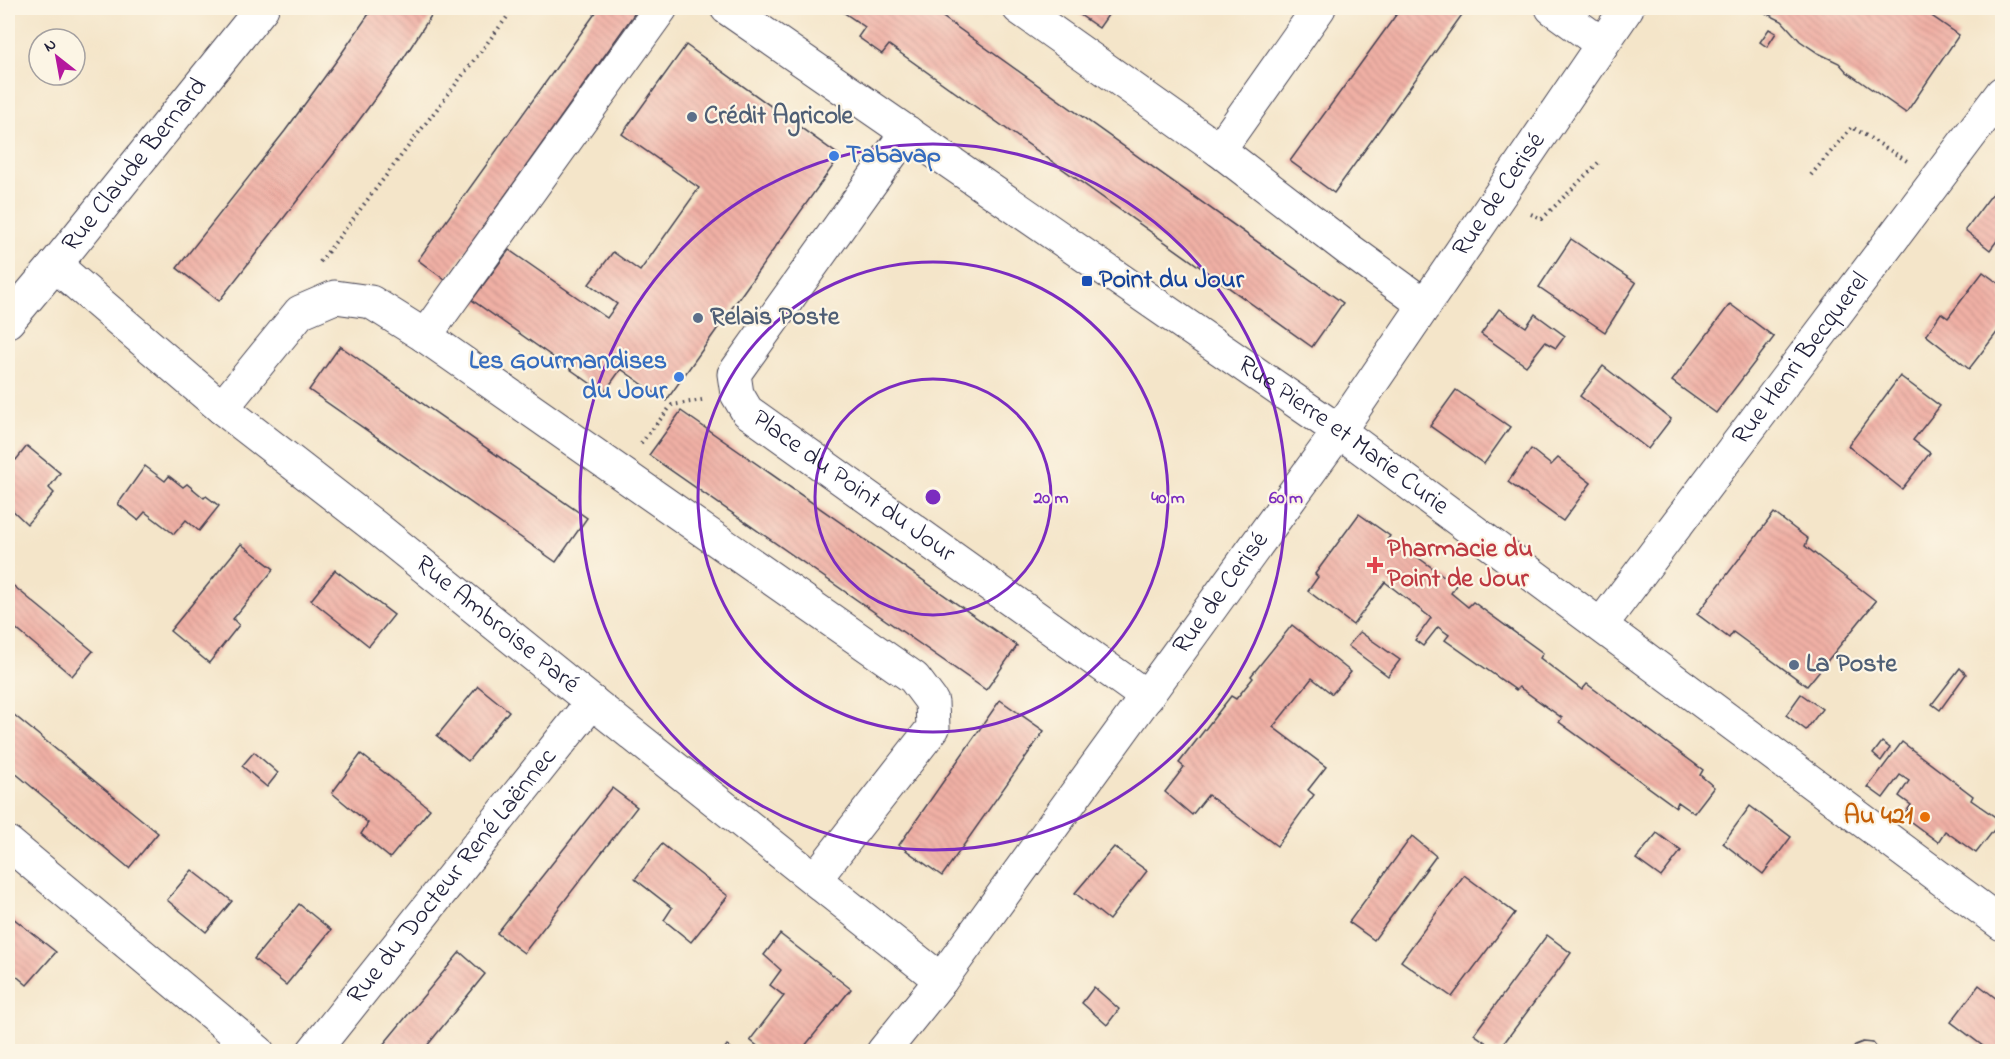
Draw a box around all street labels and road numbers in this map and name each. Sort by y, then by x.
street label: Rue Claude Bernard [53,70,218,261]
street label: Rue de Cerisé [1444,125,1556,265]
street label: Rue Henri Becquerel [1724,264,1879,454]
street label: Rue Pierre et Marie Curie [1229,347,1457,525]
street label: Place du Point du Jour [744,401,964,573]
street label: Rue de Cerisé [1164,524,1279,663]
street label: Rue Ambroise Paré [406,547,588,704]
street label: Rue du Docteur René Laënnec [339,740,567,1013]

